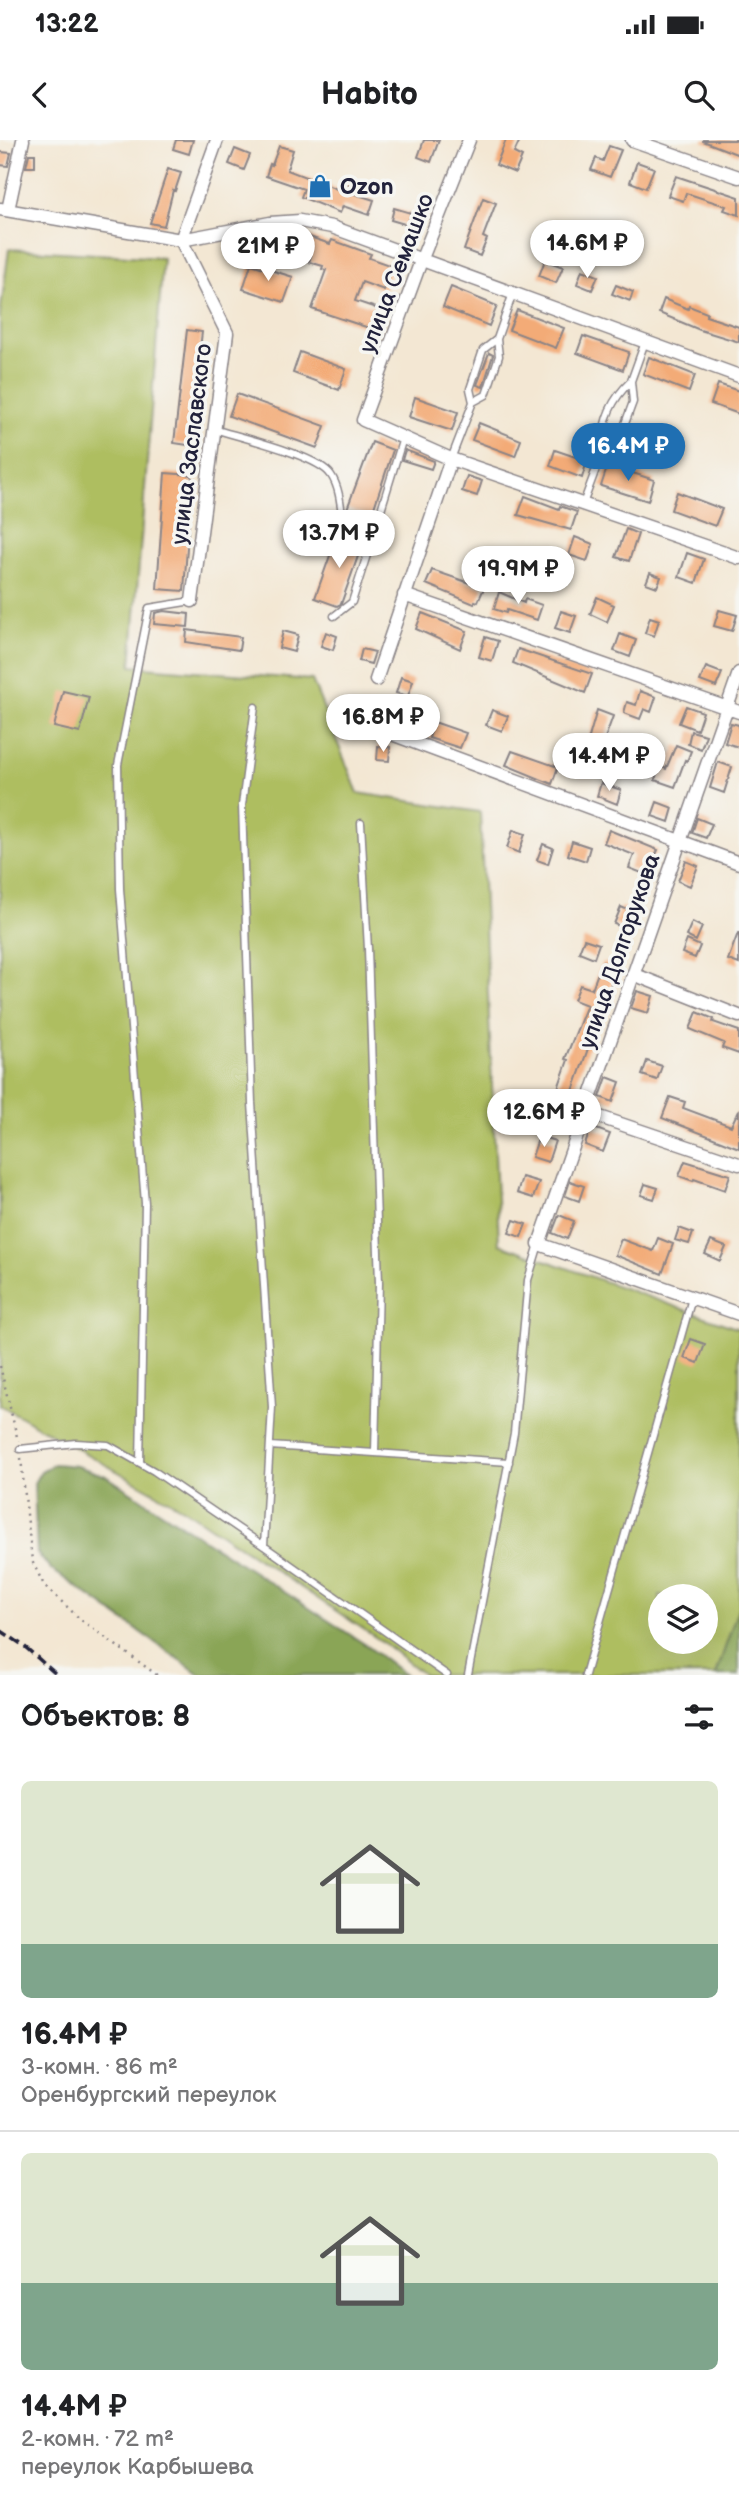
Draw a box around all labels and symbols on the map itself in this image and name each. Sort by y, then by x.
shop icon: Ozon [306,172,334,200]
place label: Ozon [340,173,394,201]
street label: улица Семашко [354,190,440,357]
pin: 14.6M ₽ [522,220,652,280]
pin: 21M ₽ [219,223,317,283]
street label: улица Заславского [166,342,218,546]
pin: 16.4M ₽ [563,424,693,483]
pin: 13.7M ₽ [274,510,404,570]
pin: 19.9M ₽ [453,546,583,606]
pin: 16.8M ₽ [318,694,448,754]
pin: 14.4M ₽ [544,734,674,793]
street label: улица Долгорукова [573,850,667,1053]
pin: 12.6M ₽ [479,1090,609,1149]

